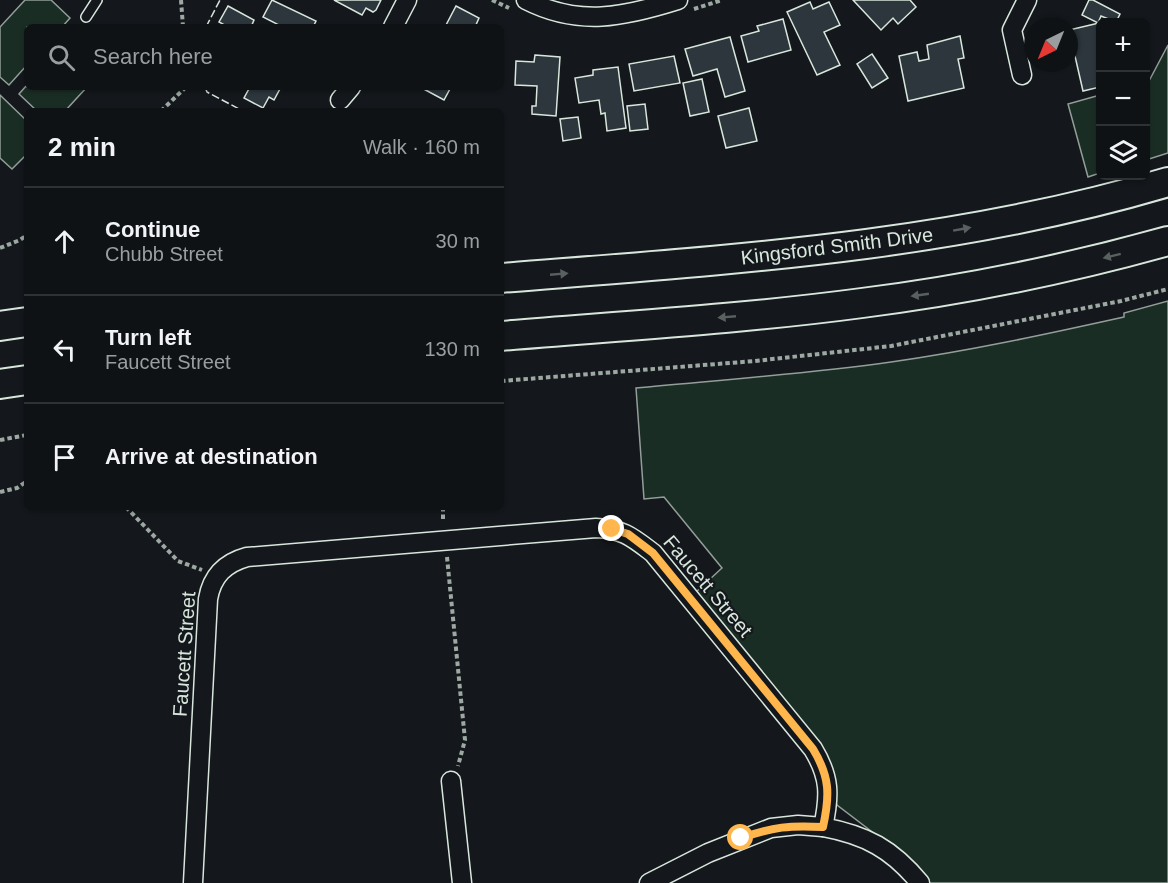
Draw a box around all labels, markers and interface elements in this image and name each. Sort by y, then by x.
north arrow [1024,18,1078,72]
map controls [1096,18,1150,180]
button: + [1096,18,1150,72]
search box [24,24,504,90]
icon: search [45,41,78,74]
text: Search here [93,44,213,69]
button: − [1096,72,1150,126]
button: layers [1096,126,1150,180]
text: 2 min [48,132,116,162]
text: Walk · 160 m [363,136,480,158]
text: Continue [105,217,200,242]
street label: Kingsford Smith Drive [740,223,934,269]
one-way arrow [952,224,971,233]
icon: ahead [48,225,81,258]
text: 30 m [436,230,480,252]
text: Chubb Street [105,243,223,265]
one-way arrow [1102,252,1121,262]
one-way arrow [550,269,569,278]
one-way arrow [911,290,930,299]
one-way arrow [717,313,736,322]
text: Turn left [105,325,191,350]
icon: left [48,333,81,366]
text: 130 m [424,338,480,360]
text: Faucett Street [105,351,231,373]
icon: arrive [48,441,81,474]
text: Arrive at destination [105,444,318,469]
route end [598,515,624,541]
street label: Faucett Street [659,531,757,642]
street label: Faucett Street [169,590,199,717]
route start [727,824,753,850]

